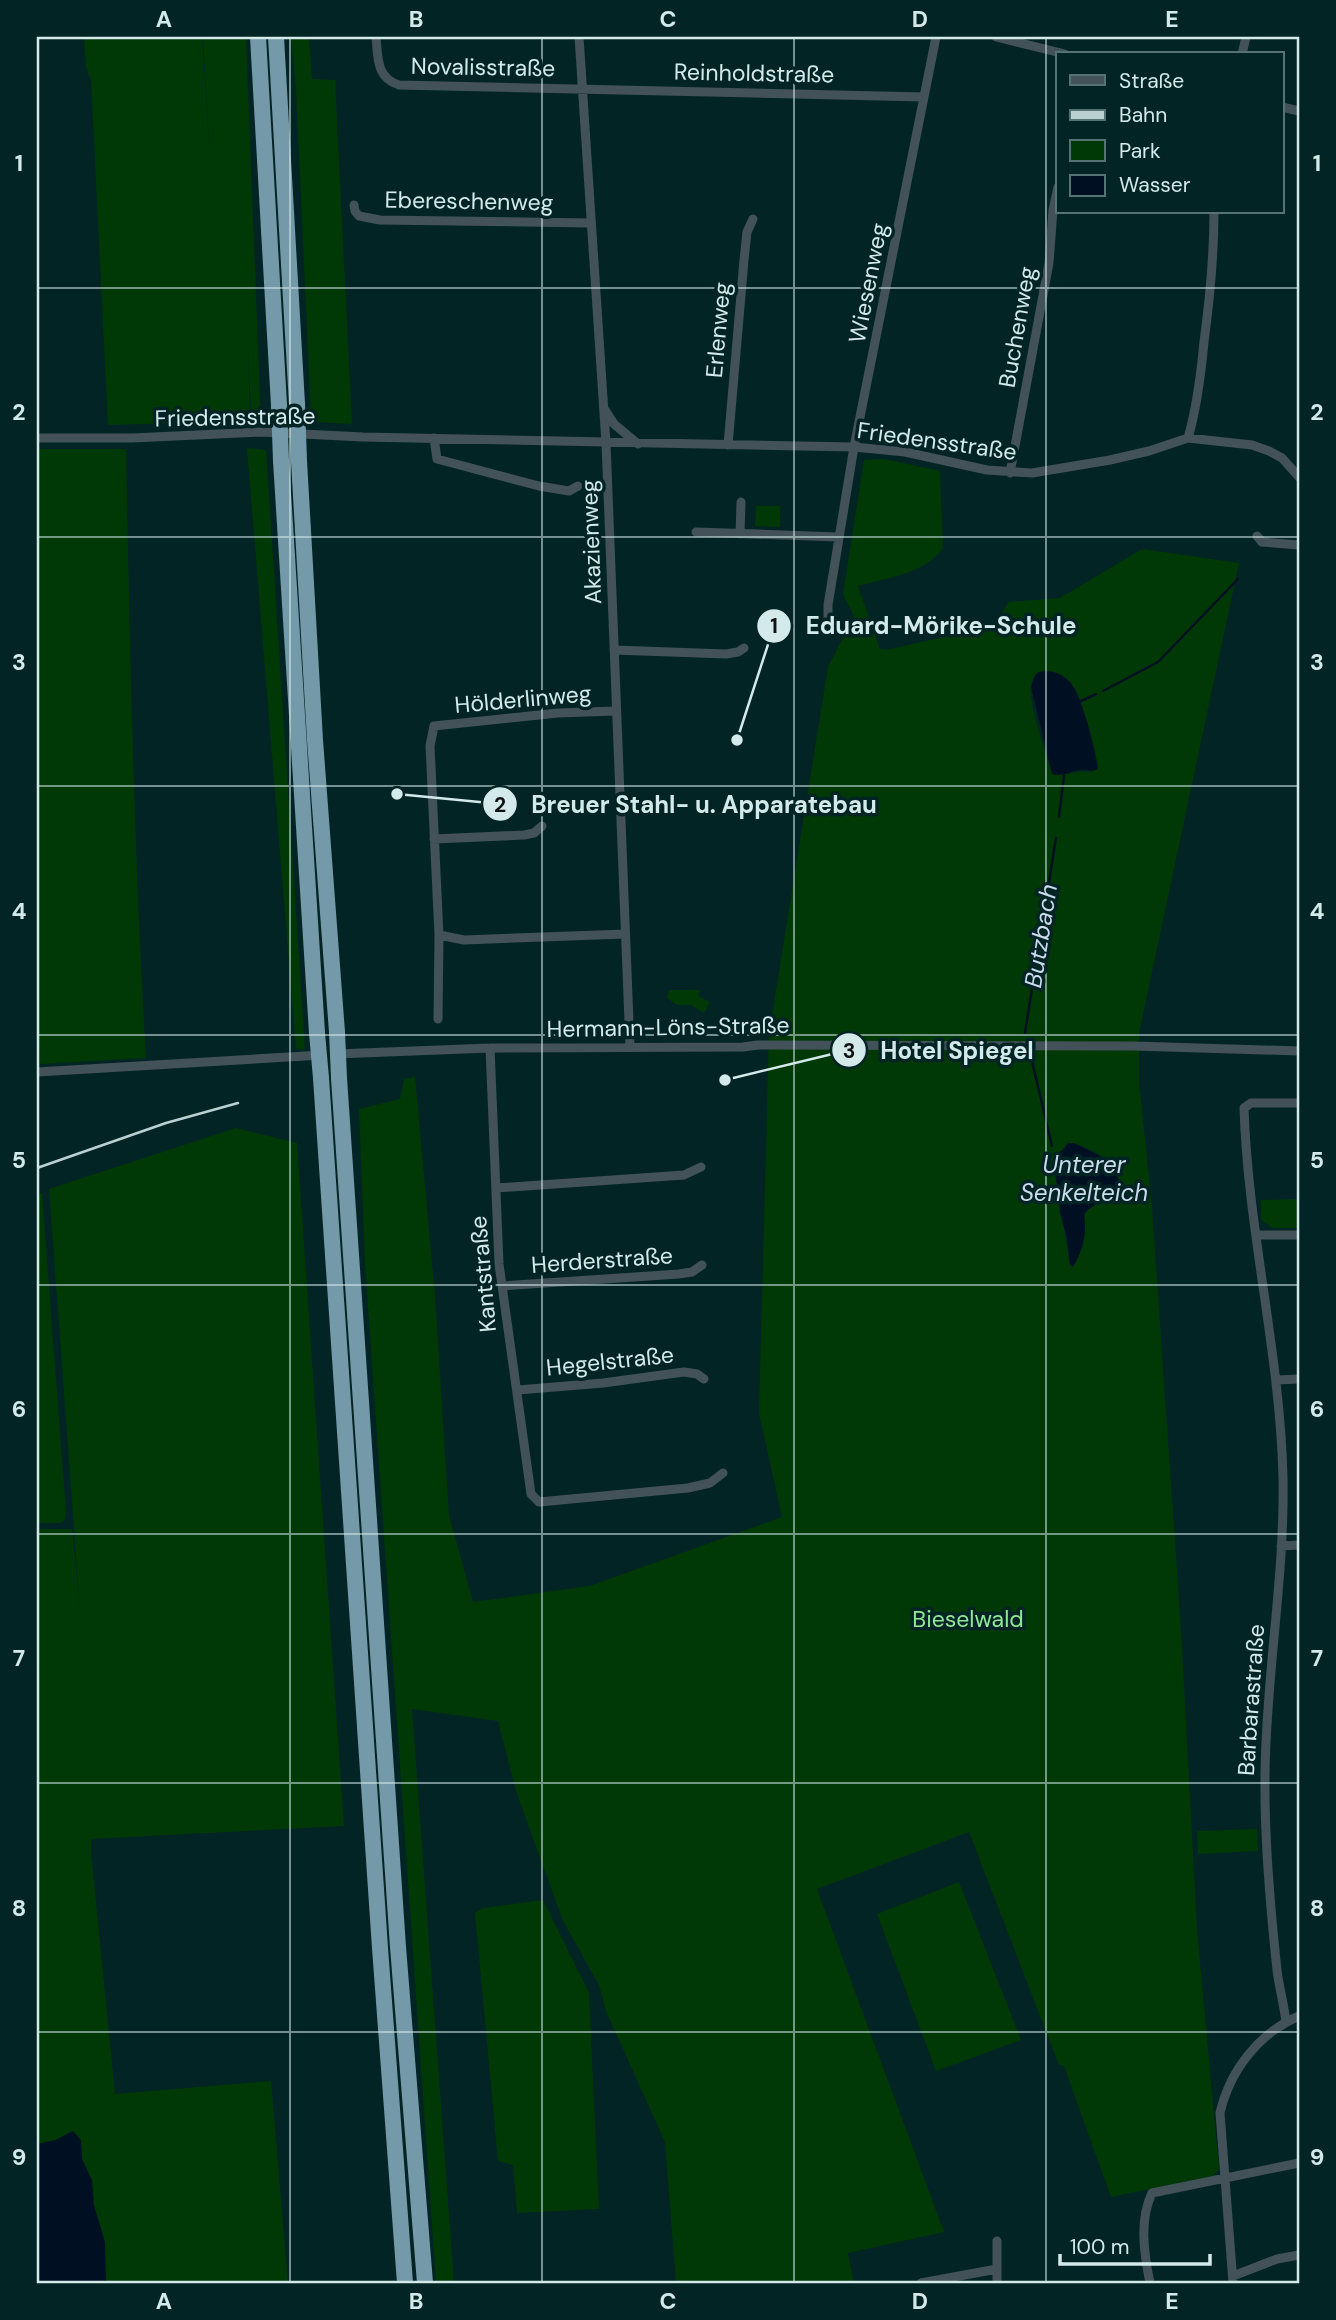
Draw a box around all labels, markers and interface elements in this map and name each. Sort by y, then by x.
text: A [156,4,172,34]
text: B [409,4,423,34]
text: C [660,4,676,34]
text: D [912,4,928,34]
text: E [1165,4,1179,34]
street label: Novalisstraße [411,51,555,83]
legend [1056,52,1284,214]
street label: Reinholdstraße [674,57,834,89]
text: Straße [1119,67,1184,95]
text: Bahn [1119,101,1167,129]
text: Park [1119,137,1161,165]
text: 1 [15,148,23,178]
text: 1 [1313,148,1321,178]
text: Wasser [1119,171,1191,199]
street label: Ebereschenweg [384,185,554,217]
street label: Wiesenweg [842,220,894,346]
street label: Buchenweg [992,264,1042,390]
street label: Erlenweg [699,281,737,379]
text: 2 [12,397,26,427]
text: 2 [1310,397,1324,427]
street label: Friedensstraße [154,401,316,433]
street label: Friedensstraße [855,415,1019,467]
street label: Akazienweg [574,479,608,605]
callout: Eduard-Mörike-Schule [757,603,1091,648]
text: Eduard-Mörike-Schule [806,610,1076,641]
text: 1 [770,612,778,640]
text: 3 [12,647,26,677]
text: 3 [1310,647,1324,677]
street label: Hölderlinweg [453,678,593,720]
callout: Breuer Stahl- u. Apparatebau [482,782,891,827]
text: Breuer Stahl- u. Apparatebau [531,789,877,820]
text: 2 [494,791,506,819]
water label: Butzbach [1017,882,1064,990]
text: 4 [12,896,27,926]
text: 4 [1310,896,1325,926]
street label: Hermann-Löns-Straße [546,1010,790,1044]
callout: Hotel Spiegel [831,1028,1048,1073]
text: Hotel Spiegel [880,1035,1034,1066]
text: 3 [843,1037,855,1065]
text: 5 [12,1145,26,1175]
text: 5 [1310,1145,1324,1175]
water label: Unterer Senkelteich [1020,1149,1148,1208]
street label: Kantstraße [463,1215,503,1333]
street label: Herderstraße [530,1240,674,1280]
street label: Hegelstraße [545,1339,675,1383]
text: 6 [12,1394,26,1424]
text: 6 [1310,1394,1324,1424]
park label: Bieselwald [912,1604,1024,1634]
street label: Barbarastraße [1231,1623,1271,1777]
text: 7 [13,1643,25,1673]
text: 7 [1311,1643,1323,1673]
text: 8 [12,1893,26,1923]
text: 8 [1310,1893,1324,1923]
text: 9 [12,2142,26,2172]
text: 9 [1310,2142,1324,2172]
scale bar [1060,2222,1210,2266]
text: 100 m [1070,2233,1130,2261]
text: A [156,2286,172,2316]
text: B [409,2286,423,2316]
text: C [660,2286,676,2316]
text: D [912,2286,928,2316]
text: E [1165,2286,1179,2316]

